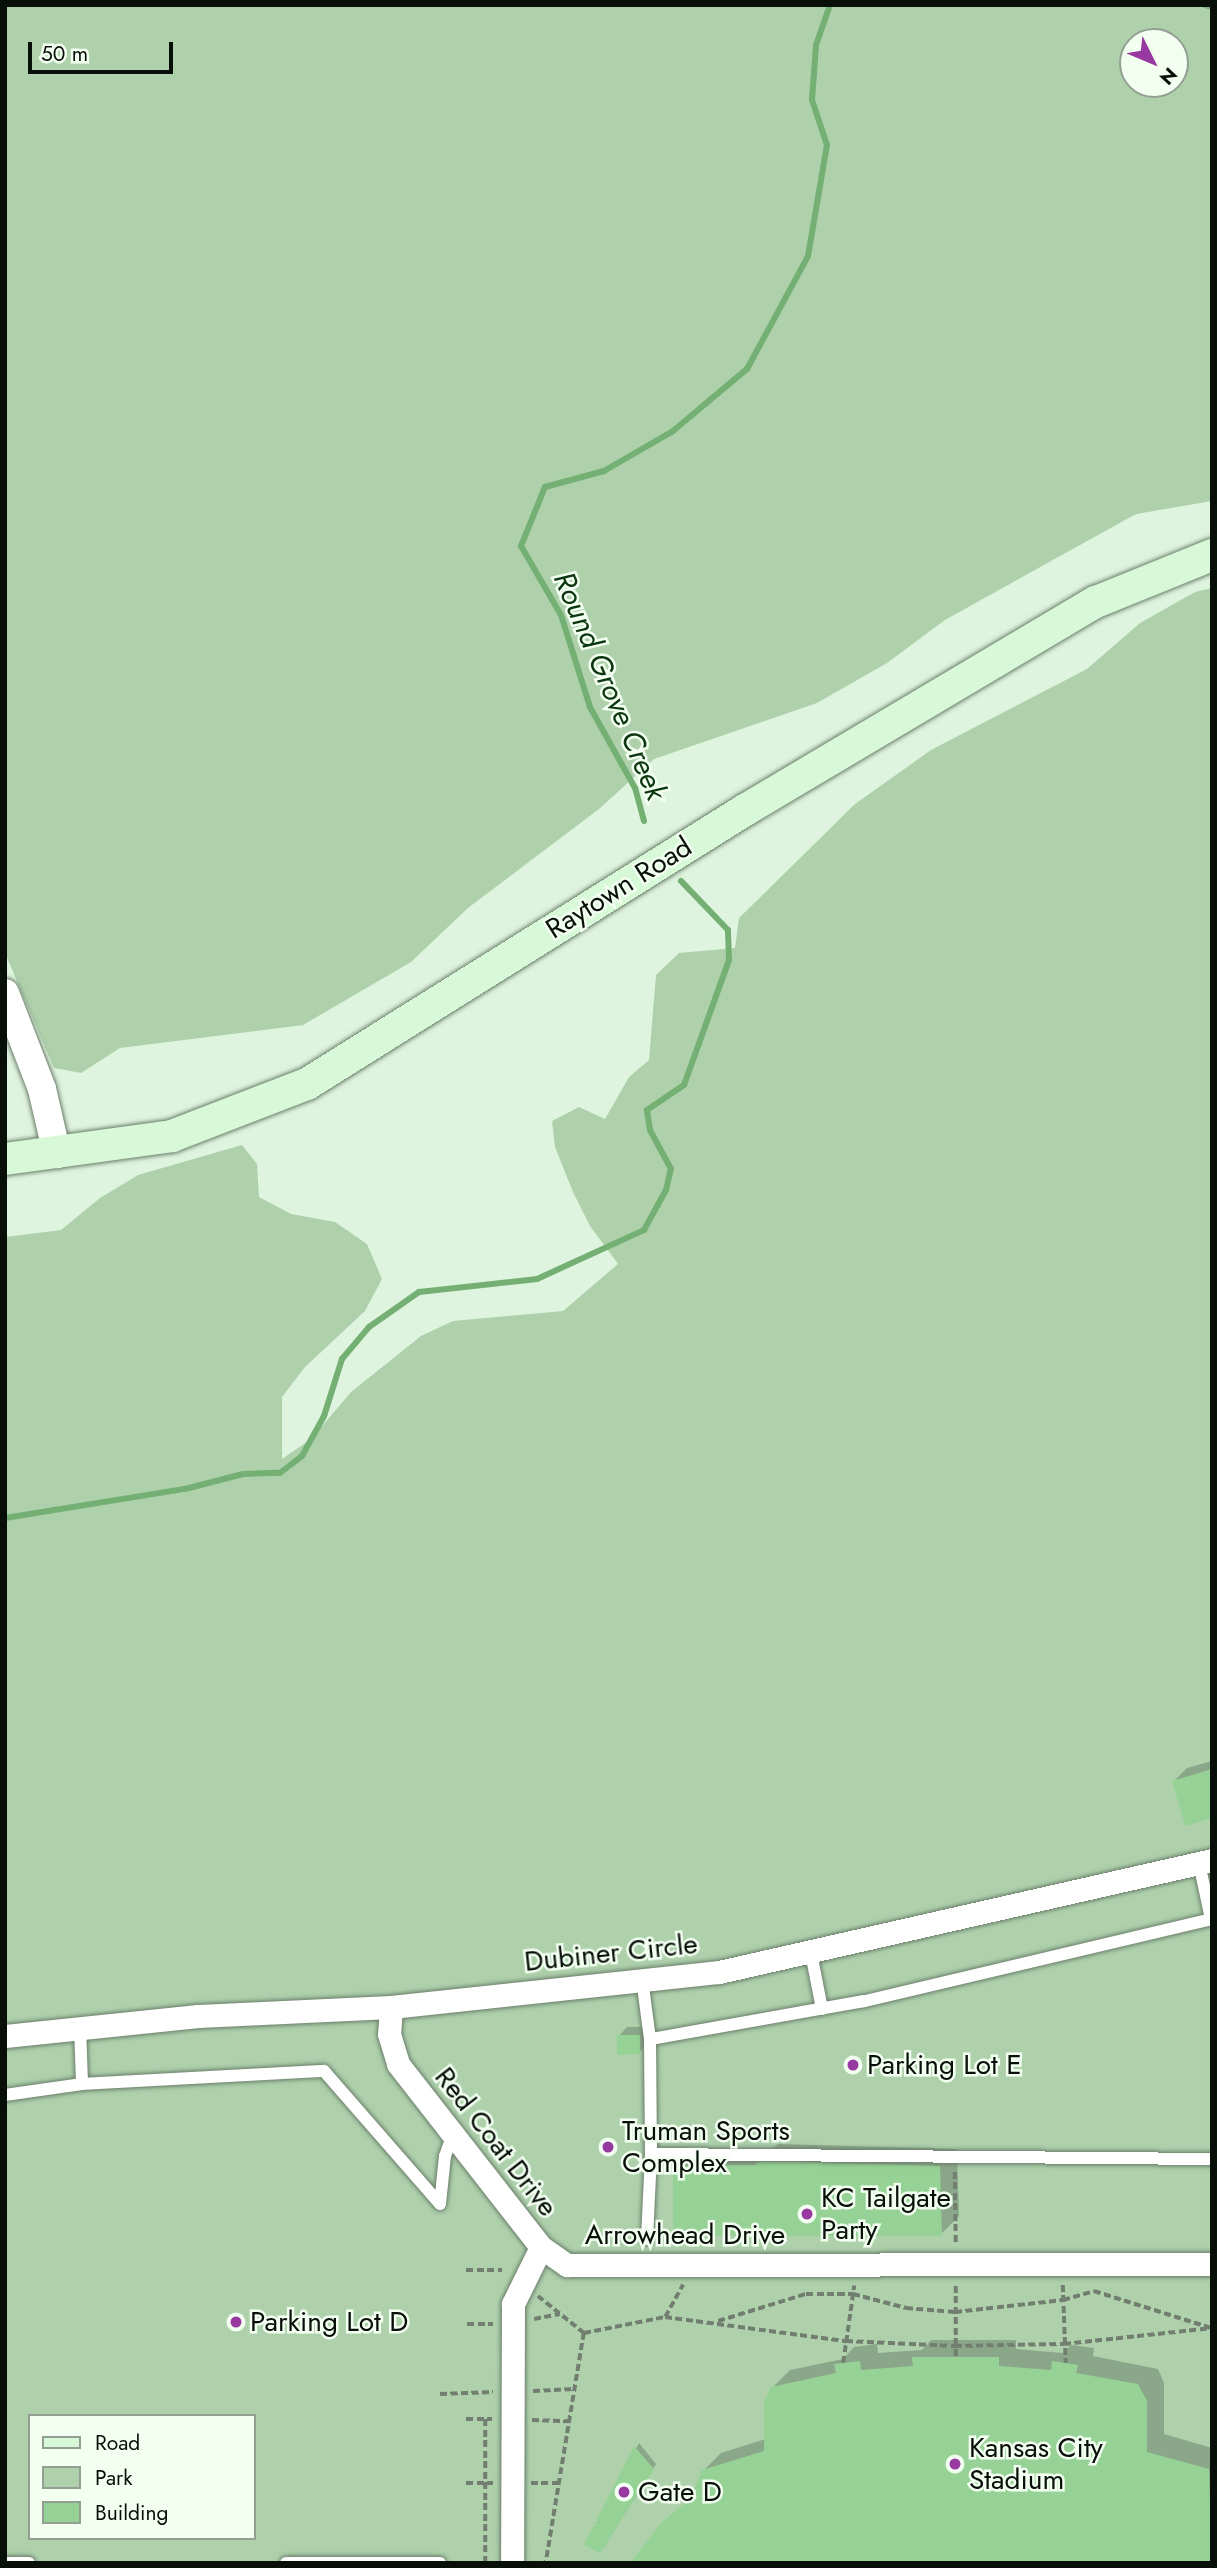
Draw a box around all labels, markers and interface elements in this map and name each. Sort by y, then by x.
scale bar [32,28,177,72]
north arrow [1119,28,1189,98]
text: 50 m [41,39,88,69]
text: N [1153,62,1183,91]
water label: Round Grove Creek [546,566,674,806]
street label: Raytown Road [540,830,698,946]
street label: Dubiner Circle [523,1927,699,1979]
place label: Parking Lot E [867,2048,1022,2082]
marker: Parking Lot E [845,2057,861,2073]
street label: Red Coat Drive [427,2061,565,2223]
place label: Truman Sports Complex [622,2114,790,2180]
marker: Truman Sports Complex [600,2139,616,2155]
place label: KC Tailgate Party [821,2181,951,2247]
marker: KC Tailgate Party [799,2206,815,2222]
street label: Arrowhead Drive [585,2218,785,2252]
place label: Parking Lot D [250,2305,408,2339]
marker: Parking Lot D [228,2314,244,2330]
legend [28,2414,256,2540]
text: Road [95,2428,140,2458]
place label: Kansas City Stadium [969,2431,1103,2497]
marker: Kansas City Stadium [947,2456,963,2472]
text: Park [95,2463,132,2493]
place label: Gate D [638,2475,722,2509]
marker: Gate D [616,2484,632,2500]
text: Building [95,2498,168,2528]

